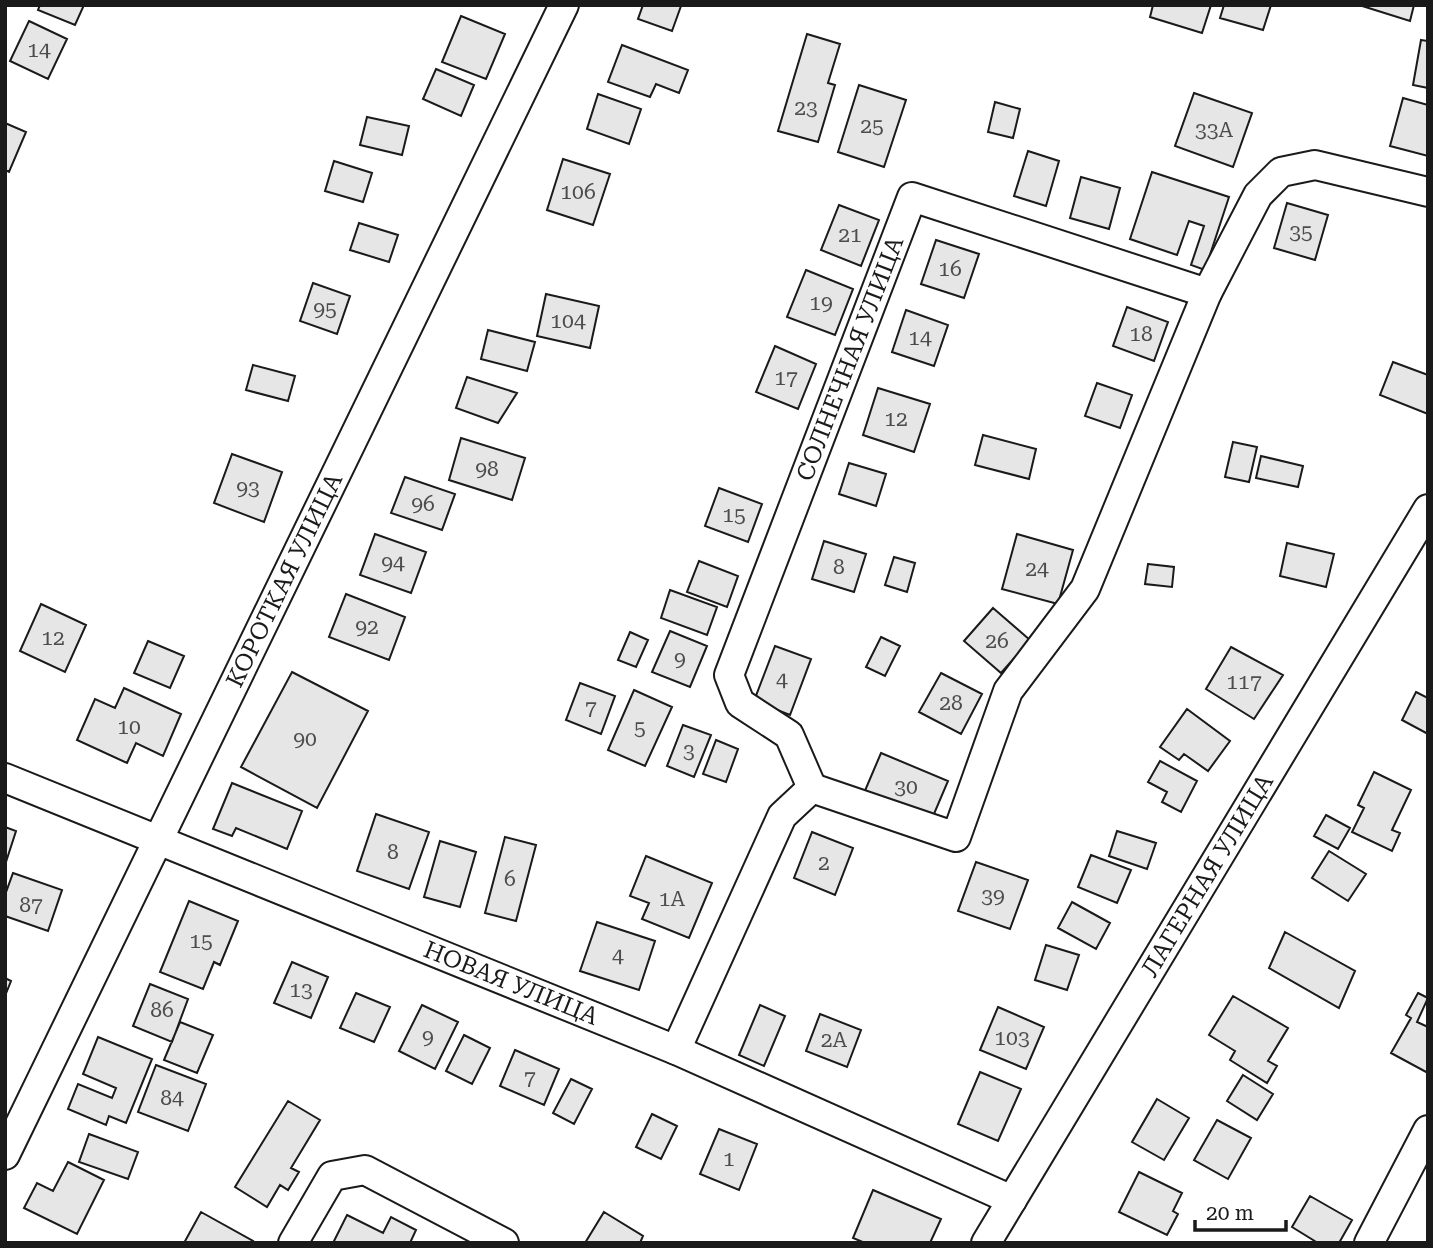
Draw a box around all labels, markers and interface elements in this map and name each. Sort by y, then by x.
house number: 14 [27,38,51,62]
house number: 23 [794,96,818,120]
house number: 25 [860,114,884,138]
house number: 33А [1195,118,1233,142]
house number: 106 [560,180,596,204]
house number: 35 [1289,220,1313,244]
house number: 21 [838,223,862,247]
street label: СОЛНЕЧНАЯ УЛИЦА [791,233,910,485]
house number: 16 [938,257,962,281]
house number: 19 [809,291,833,315]
house number: 95 [313,297,337,321]
house number: 104 [550,309,586,333]
house number: 18 [1129,322,1153,346]
house number: 14 [908,326,932,350]
house number: 17 [774,366,798,390]
house number: 12 [884,407,908,431]
house number: 98 [475,457,499,481]
street label: КОРОТКАЯ УЛИЦА [220,468,348,692]
house number: 93 [236,476,260,500]
house number: 96 [411,492,435,516]
house number: 15 [722,503,746,527]
house number: 94 [381,551,405,575]
house number: 8 [833,555,845,579]
house number: 24 [1025,557,1049,581]
house number: 92 [355,615,379,639]
house number: 12 [41,626,65,650]
house number: 26 [985,629,1009,653]
house number: 9 [674,647,686,671]
house number: 4 [776,668,788,692]
house number: 117 [1226,670,1262,694]
house number: 28 [939,691,963,715]
house number: 7 [585,696,597,720]
house number: 10 [117,715,141,739]
house number: 5 [634,716,646,740]
house number: 90 [293,727,317,751]
house number: 3 [683,739,695,763]
street label: ЛАГЕРНАЯ УЛИЦА [1136,769,1279,982]
house number: 30 [894,775,918,799]
house number: 8 [387,840,399,864]
house number: 2 [818,851,830,875]
house number: 6 [504,867,516,891]
house number: 39 [981,884,1005,908]
house number: 1А [659,887,686,911]
house number: 87 [19,893,43,917]
house number: 15 [189,929,213,953]
street label: НОВАЯ УЛИЦА [420,935,602,1031]
house number: 4 [612,944,624,968]
house number: 13 [289,978,313,1002]
house number: 86 [150,998,174,1022]
house number: 9 [422,1025,434,1049]
house number: 103 [994,1026,1030,1050]
house number: 2А [821,1028,848,1052]
house number: 7 [524,1066,536,1090]
house number: 84 [160,1086,184,1110]
house number: 1 [723,1147,735,1171]
scale bar [1195,1188,1286,1232]
text: 20 m [1206,1201,1254,1225]

